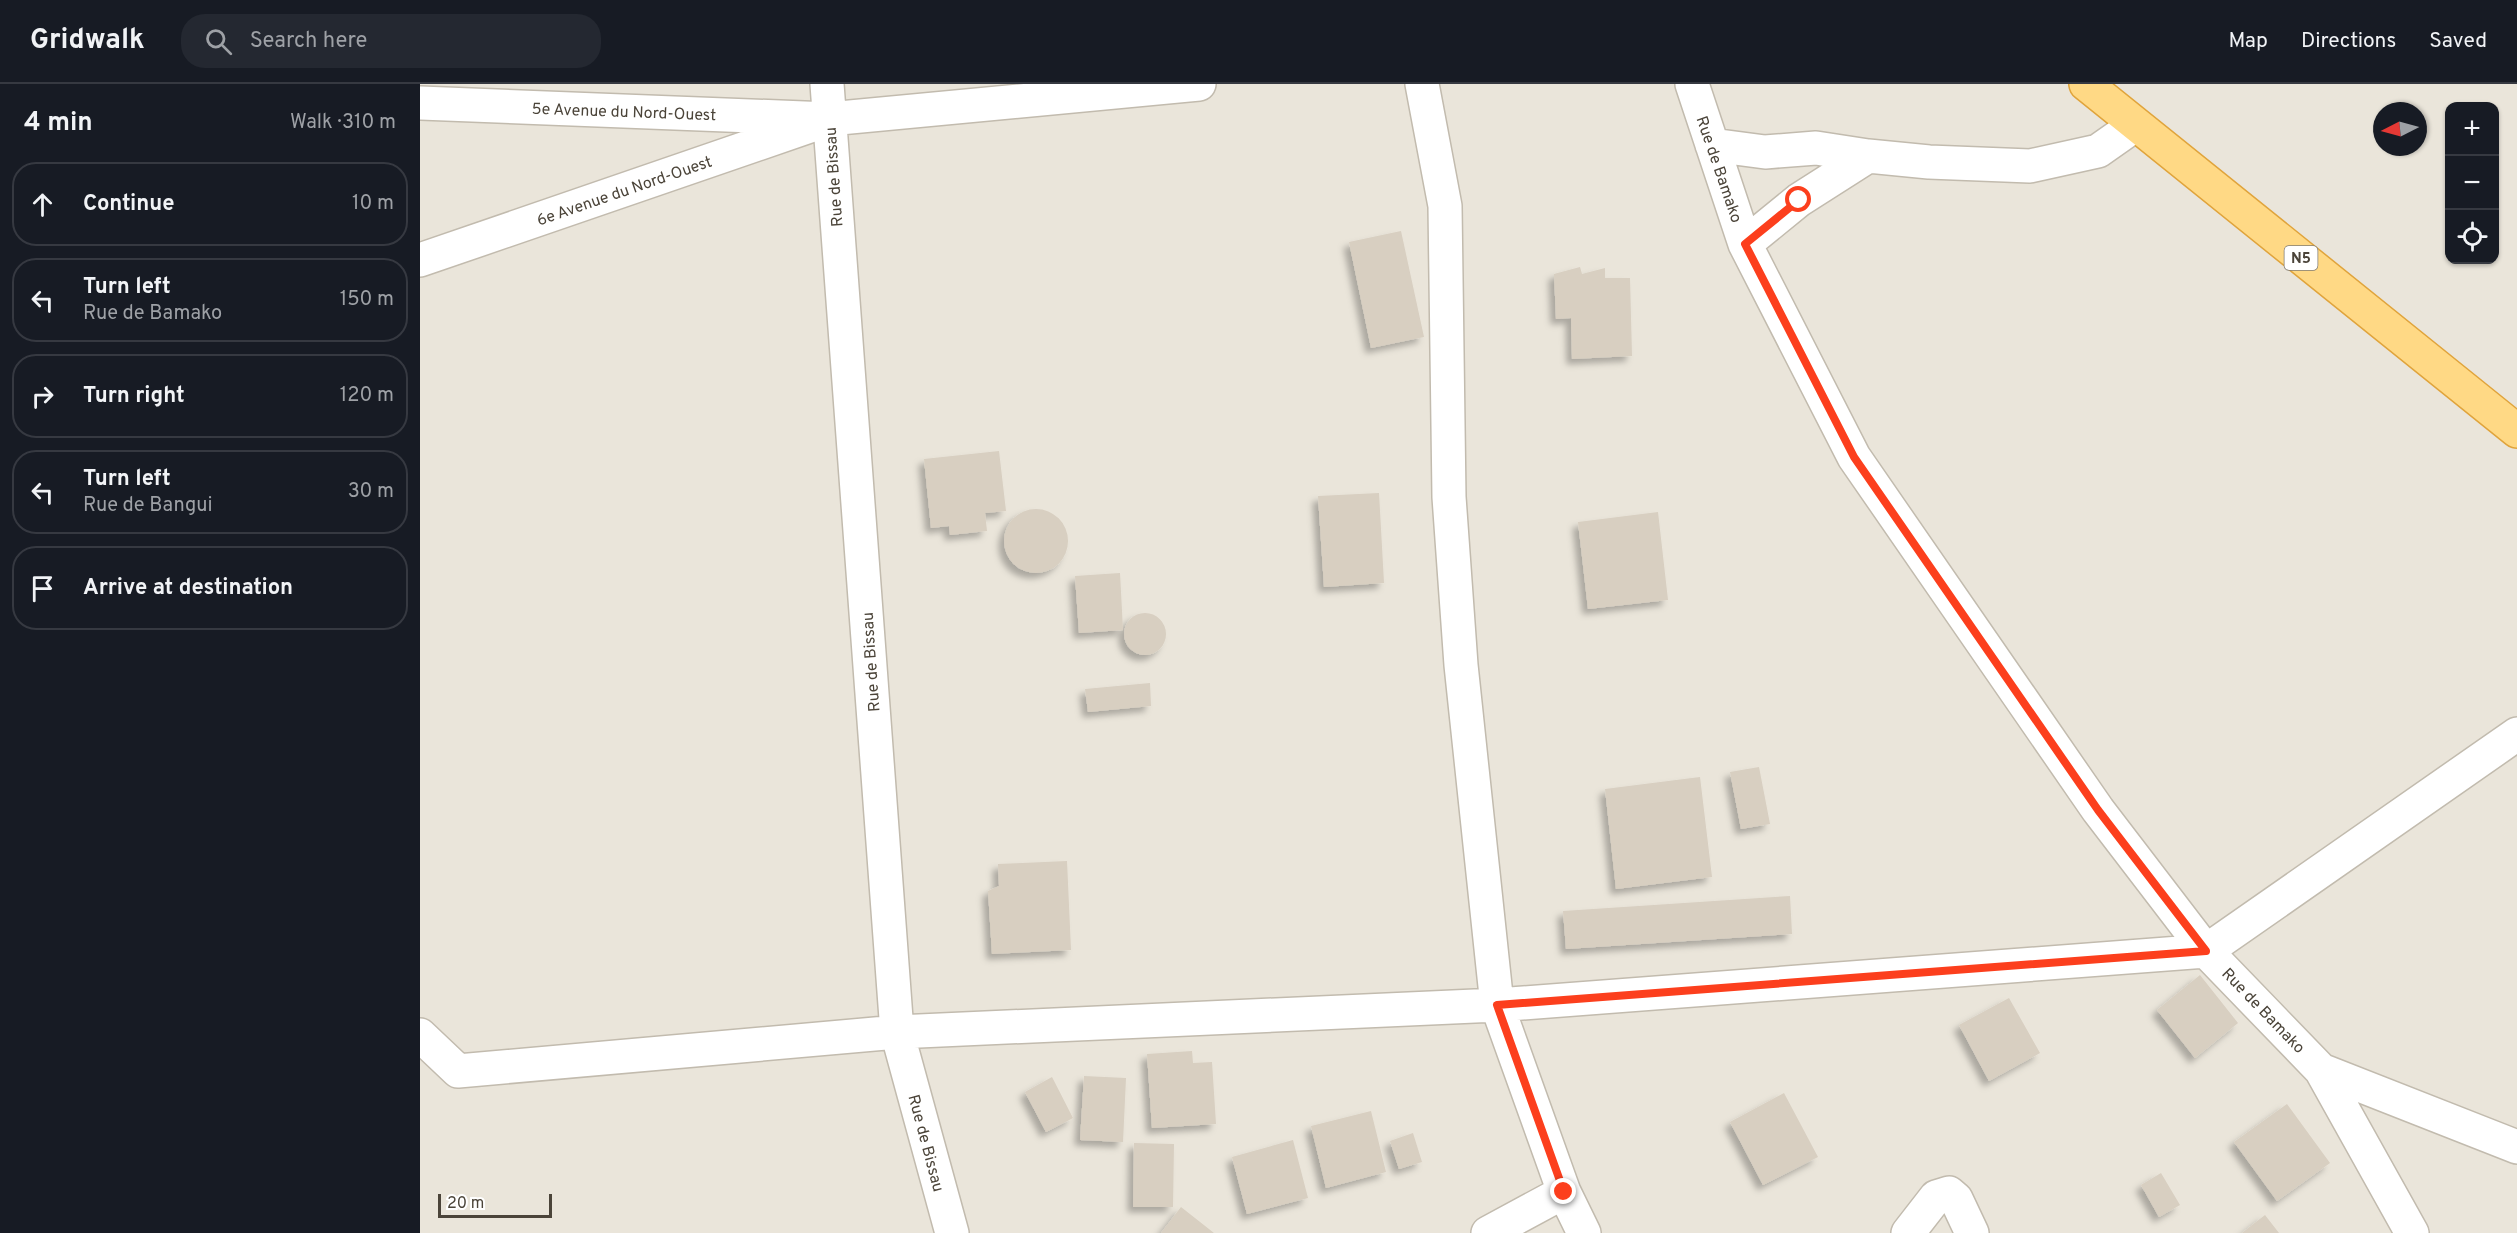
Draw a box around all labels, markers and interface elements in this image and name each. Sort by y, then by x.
search box [181,14,601,68]
text: Gridwalk [30,23,145,59]
icon: search [202,25,235,58]
text: Search here [250,28,367,55]
text: Map [2228,28,2268,55]
text: Directions [2301,28,2396,55]
text: Saved [2429,28,2487,55]
street label: 5e Avenue du Nord-Ouest [531,100,716,126]
north arrow [2373,102,2427,156]
map controls [2445,102,2499,264]
button: + [2445,102,2499,156]
text: 4 min [24,107,93,140]
text: Walk · 310 m [290,110,396,136]
street label: Rue de Bamako [1691,114,1746,226]
street label: Rue de Bissau [822,126,848,227]
street label: 6e Avenue du Nord-Ouest [534,152,715,231]
button: − [2445,156,2499,210]
route start [1785,186,1811,212]
icon: ahead [26,188,59,221]
text: Continue [83,191,174,218]
text: 10 m [352,191,394,217]
button: locate [2445,210,2499,264]
road number: N5 [2284,246,2318,270]
text: Turn left [83,274,171,301]
icon: left [26,284,59,317]
text: 150 m [340,287,394,313]
text: Rue de Bamako [83,301,222,327]
icon: right [26,380,59,413]
text: Turn right [83,383,185,410]
text: 120 m [340,383,394,409]
text: Turn left [83,466,171,493]
icon: left [26,476,59,509]
text: 30 m [348,479,394,505]
text: Rue de Bangui [83,493,213,519]
icon: arrive [26,572,59,605]
text: Arrive at destination [83,575,293,602]
street label: Rue de Bissau [859,611,885,712]
street label: Rue de Bamako [2217,964,2308,1058]
street label: Rue de Bissau [902,1093,948,1194]
route end [1550,1178,1576,1204]
scale bar [438,1191,552,1218]
text: 20 m [447,1194,484,1214]

